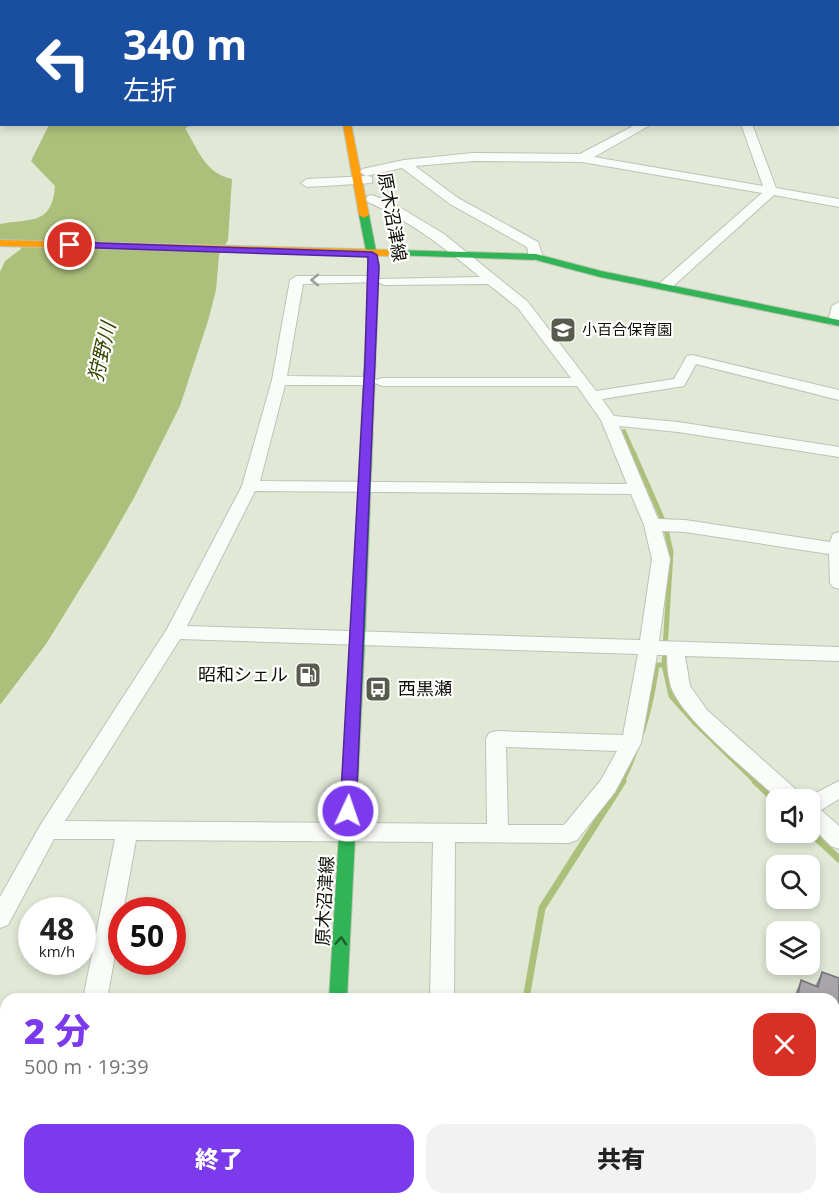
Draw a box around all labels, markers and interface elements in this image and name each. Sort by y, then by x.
text: 340 m [123,15,247,72]
icon: left [24,24,102,102]
text: 左折 [123,71,177,108]
street label: 原木沼津線 [373,170,413,263]
pin [44,219,95,270]
icon: arrive [53,228,86,261]
one-way arrow [310,274,319,286]
school or university icon: 小百合保育園 [548,315,578,345]
water label: 狩野川 [82,318,122,384]
place label: 小百合保育園 [582,319,672,339]
fuel station icon: 昭和シェル [293,660,323,690]
place label: 昭和シェル [198,662,288,686]
bus stop icon: 西黒瀬 [363,674,393,704]
place label: 西黒瀬 [398,676,452,700]
position arrow [316,779,380,843]
map controls [766,789,820,975]
button: sound [766,789,820,843]
street label: 原木沼津線 [310,855,338,947]
button: search [766,855,820,909]
speed limit sign: 50 [108,897,186,975]
text: 48 [40,908,74,949]
button: layers [766,921,820,975]
one-way arrow [335,936,348,945]
text: km/h [39,941,75,961]
text: 2 分 [24,1006,90,1055]
button: close [753,1013,816,1076]
text: 500 m · 19:39 [24,1053,149,1080]
button: 終了 [24,1124,414,1193]
button: 共有 [426,1124,816,1193]

